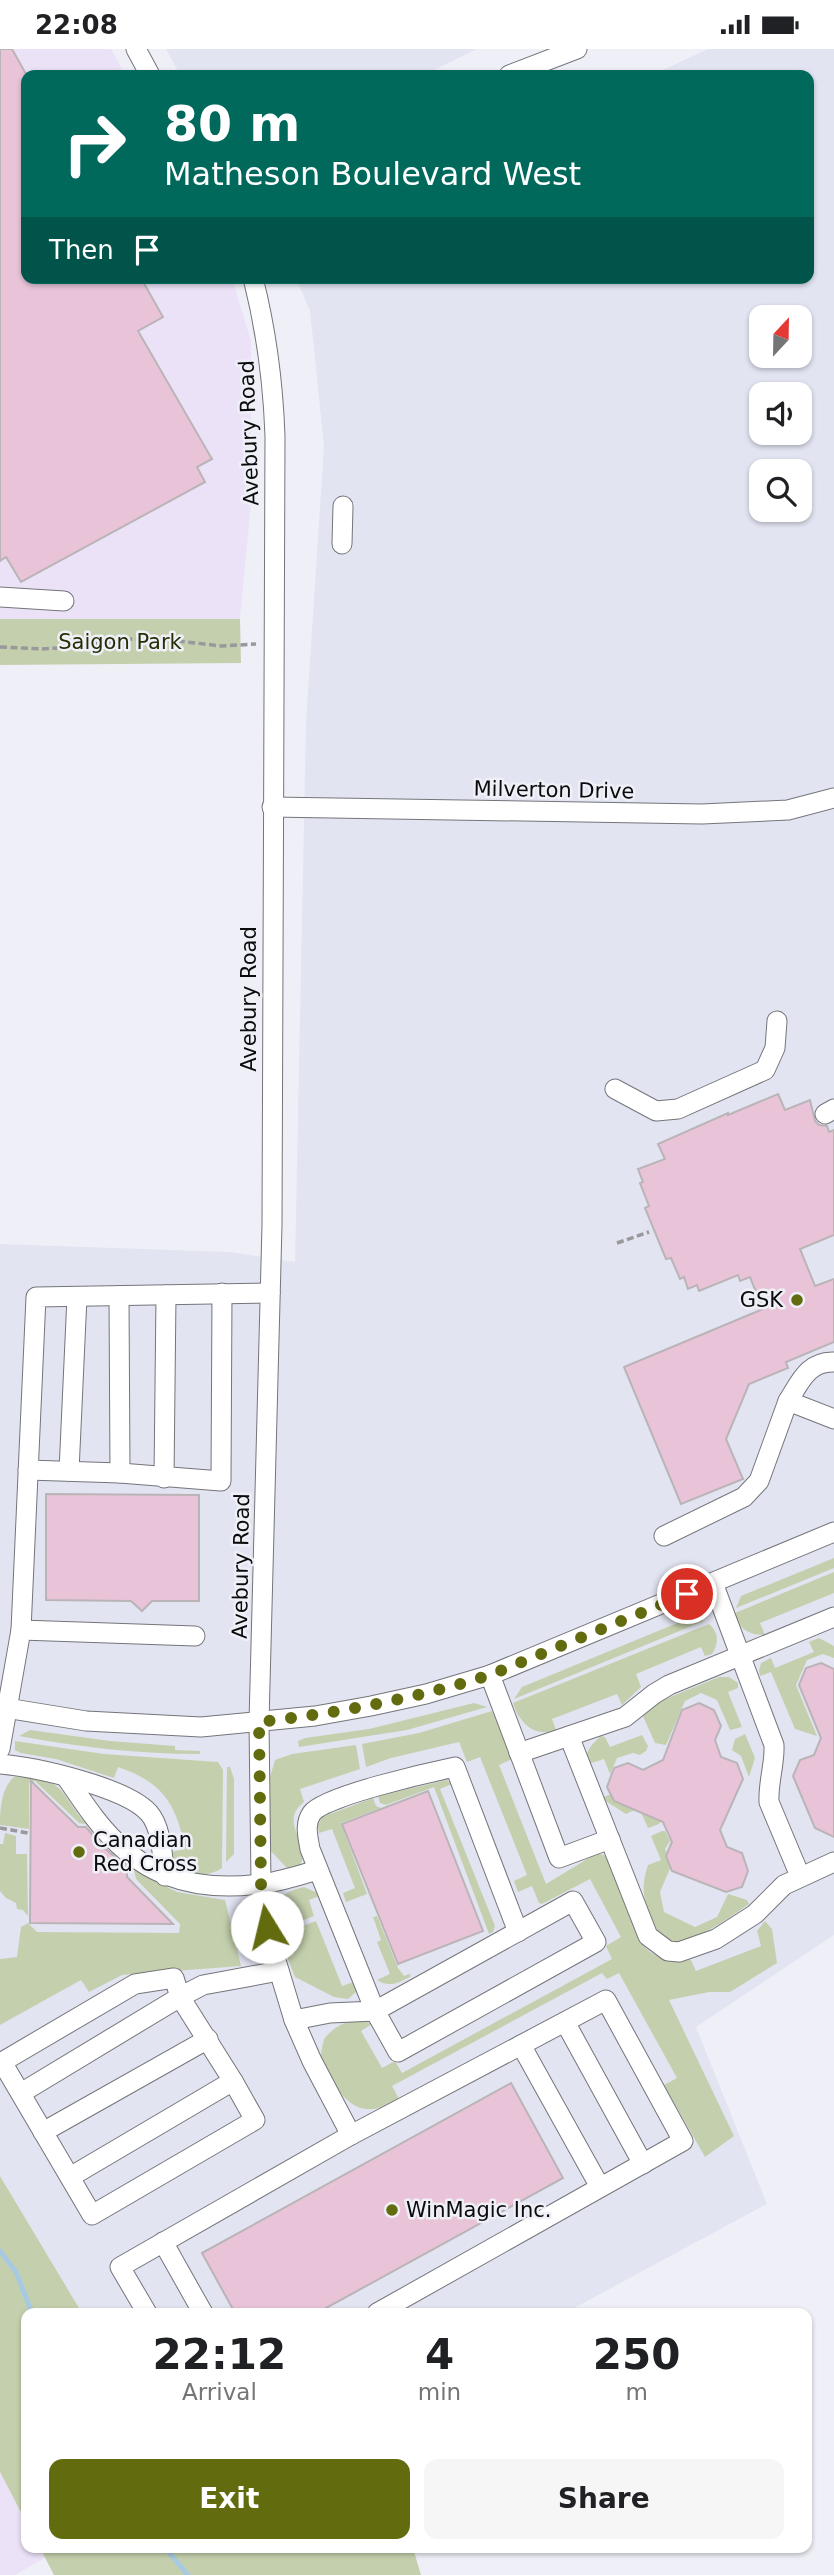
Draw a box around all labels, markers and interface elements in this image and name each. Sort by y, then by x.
text: 22:08 [35,10,118,40]
text: 80 m [164,96,300,153]
icon: right [49,98,140,189]
text: Matheson Boulevard West [164,155,581,193]
icon: arrive [128,231,166,269]
text: Then [49,235,114,265]
north arrow [749,305,812,367]
map controls [749,305,812,522]
street label: Avebury Road [234,360,264,506]
button: sound [749,382,812,445]
button: search [749,459,812,522]
park label: Saigon Park [58,630,183,654]
street label: Milverton Drive [473,777,635,803]
street label: Avebury Road [237,926,261,1072]
place label: GSK [740,1288,784,1312]
marker: GSK [789,1292,805,1308]
street label: Avebury Road [228,1493,254,1639]
pin [657,1564,717,1624]
icon: arrive [668,1575,706,1613]
place label: Canadian Red Cross [93,1828,197,1876]
marker: Canadian Red Cross [71,1844,87,1860]
position arrow [230,1890,304,1964]
place label: WinMagic Inc. [406,2198,552,2222]
marker: WinMagic Inc. [384,2202,400,2218]
text: 22:12 [153,2330,286,2379]
text: 4 [425,2330,454,2379]
text: 250 [593,2330,680,2379]
text: Arrival [182,2379,257,2405]
text: min [418,2379,461,2405]
text: m [625,2379,648,2405]
button: Exit [49,2459,410,2539]
button: Share [424,2459,784,2539]

